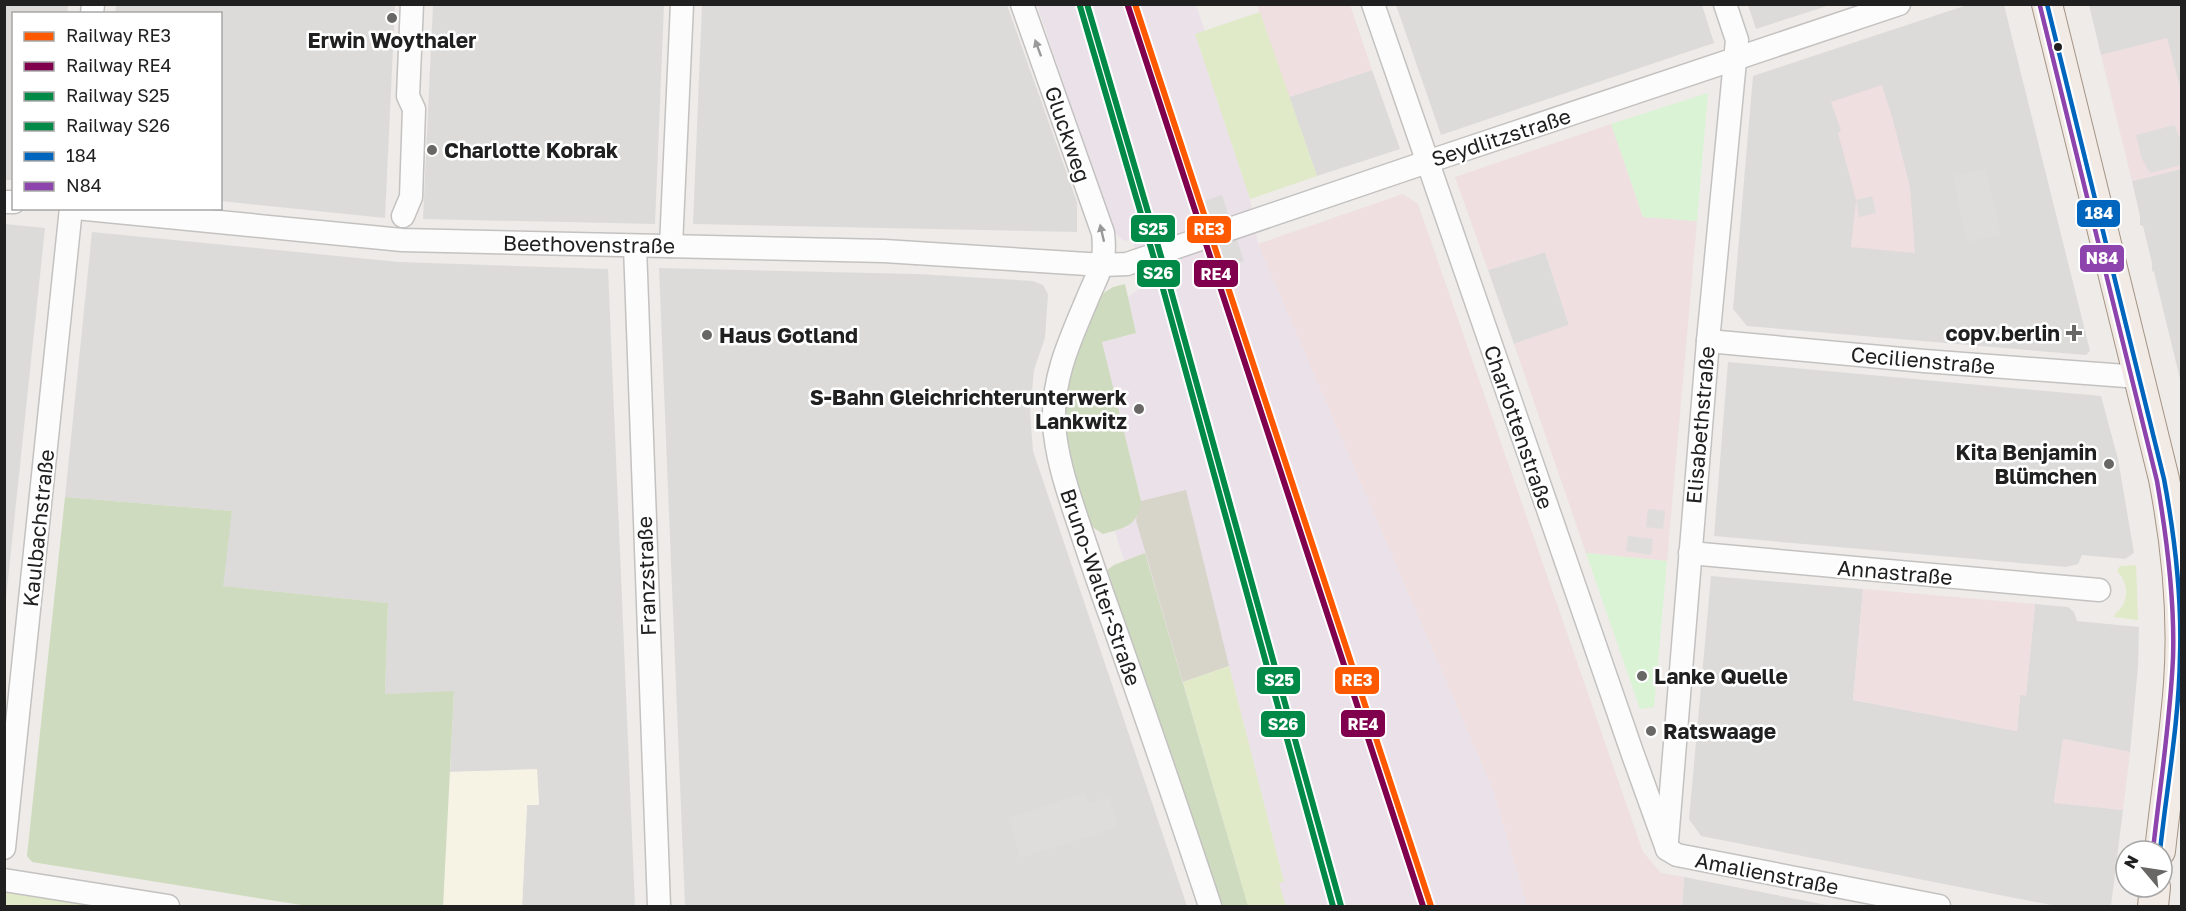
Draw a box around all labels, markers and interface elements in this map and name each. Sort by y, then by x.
marker: Erwin Woythaler [385,11,399,25]
legend [12,12,222,210]
text: Railway RE3 [66,24,171,46]
place label: Erwin Woythaler [308,27,476,53]
one-way arrow [1032,39,1042,57]
unlabelled marker [2052,41,2064,53]
text: Railway RE4 [66,54,171,76]
street label: Gluckweg [1039,83,1097,185]
text: Railway S25 [66,84,170,106]
street label: Seydlitzstraße [1428,102,1574,172]
text: Railway S26 [66,114,170,136]
place label: Charlotte Kobrak [444,137,618,163]
marker: Charlotte Kobrak [425,143,439,157]
text: 184 [66,144,97,166]
text: N84 [66,174,102,196]
line badge: 184 [2076,199,2121,228]
text: 184 [2085,203,2113,223]
line badge: S25 [1130,214,1176,243]
line badge: RE3 [1186,215,1232,244]
text: S25 [1138,219,1168,239]
text: RE3 [1194,219,1225,239]
one-way arrow [1097,223,1106,242]
street label: Beethovenstraße [503,230,675,258]
line badge: N84 [2079,244,2125,273]
text: N84 [2086,248,2118,268]
line badge: S26 [1136,259,1181,288]
line badge: RE4 [1193,259,1239,288]
text: S26 [1143,263,1173,283]
text: RE4 [1200,264,1232,284]
place label: copv.berlin [1946,320,2060,346]
place label: Haus Gotland [719,322,858,348]
marker: copv.berlin [2065,324,2083,342]
marker: Haus Gotland [700,328,714,342]
street label: Cecilienstraße [1850,341,1996,379]
street label: Charlottenstraße [1479,342,1559,512]
street label: Elisabethstraße [1680,345,1720,505]
place label: S-Bahn Gleichrichterunterwerk Lankwitz [810,384,1127,434]
marker: S-Bahn Gleichrichterunterwerk Lankwitz [1132,402,1146,416]
place label: Kita Benjamin Blümchen [1956,439,2097,489]
street label: Kaulbachstraße [17,448,59,608]
marker: Kita Benjamin Blümchen [2102,457,2116,471]
street label: Bruno-Walter-Straße [1055,485,1147,689]
street label: Franzstraße [631,516,661,636]
street label: Annastraße [1836,554,1954,590]
place label: Lanke Quelle [1654,663,1788,689]
line badge: S25 [1256,666,1301,695]
line badge: RE3 [1334,666,1380,695]
marker: Lanke Quelle [1635,669,1649,683]
text: S25 [1264,670,1294,690]
text: RE3 [1342,670,1373,690]
line badge: RE4 [1340,709,1386,738]
line badge: S26 [1260,710,1306,738]
text: S26 [1268,714,1298,734]
text: RE4 [1347,714,1379,734]
place label: Ratswaage [1663,718,1776,744]
marker: Ratswaage [1644,724,1658,738]
north arrow [2114,839,2174,899]
street label: Amalienstraße [1693,846,1841,900]
text: N [2119,852,2143,872]

